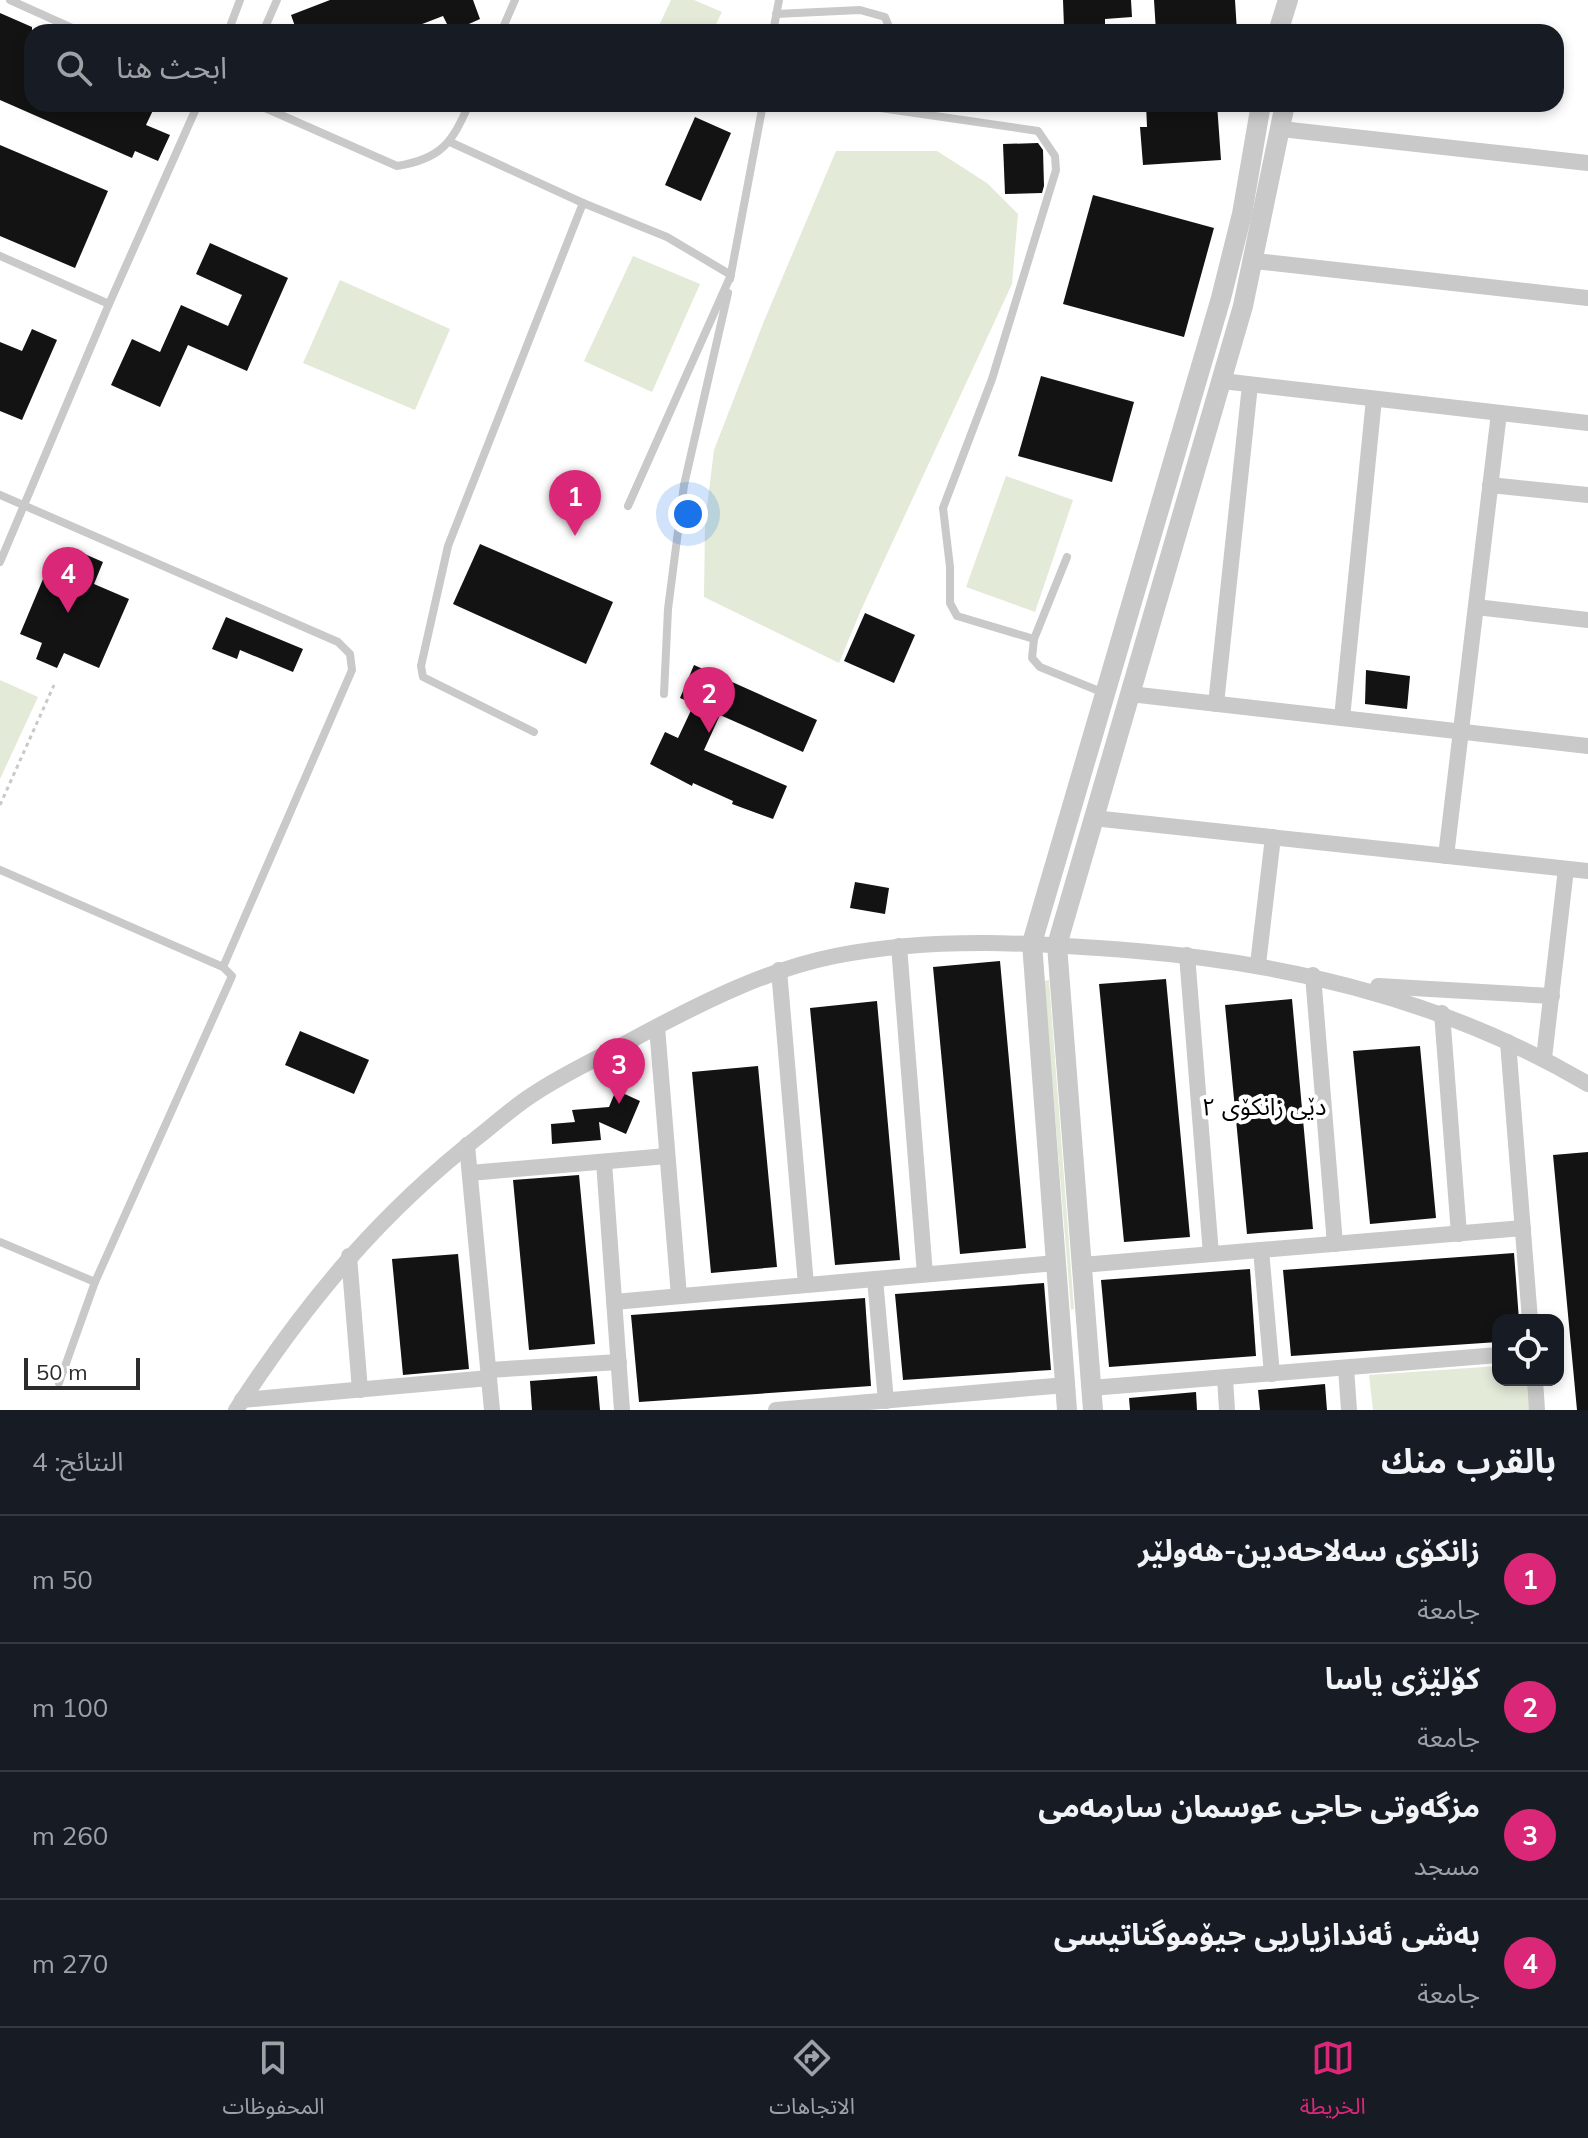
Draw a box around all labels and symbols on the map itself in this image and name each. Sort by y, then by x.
pin: 1 [549,470,601,536]
your location [668,494,708,534]
pin: 4 [42,547,94,613]
pin: 2 [683,667,735,733]
pin: 3 [593,1038,645,1104]
district label: دێی زانکۆی ٢ [1202,1091,1326,1121]
scale bar [24,1354,140,1390]

